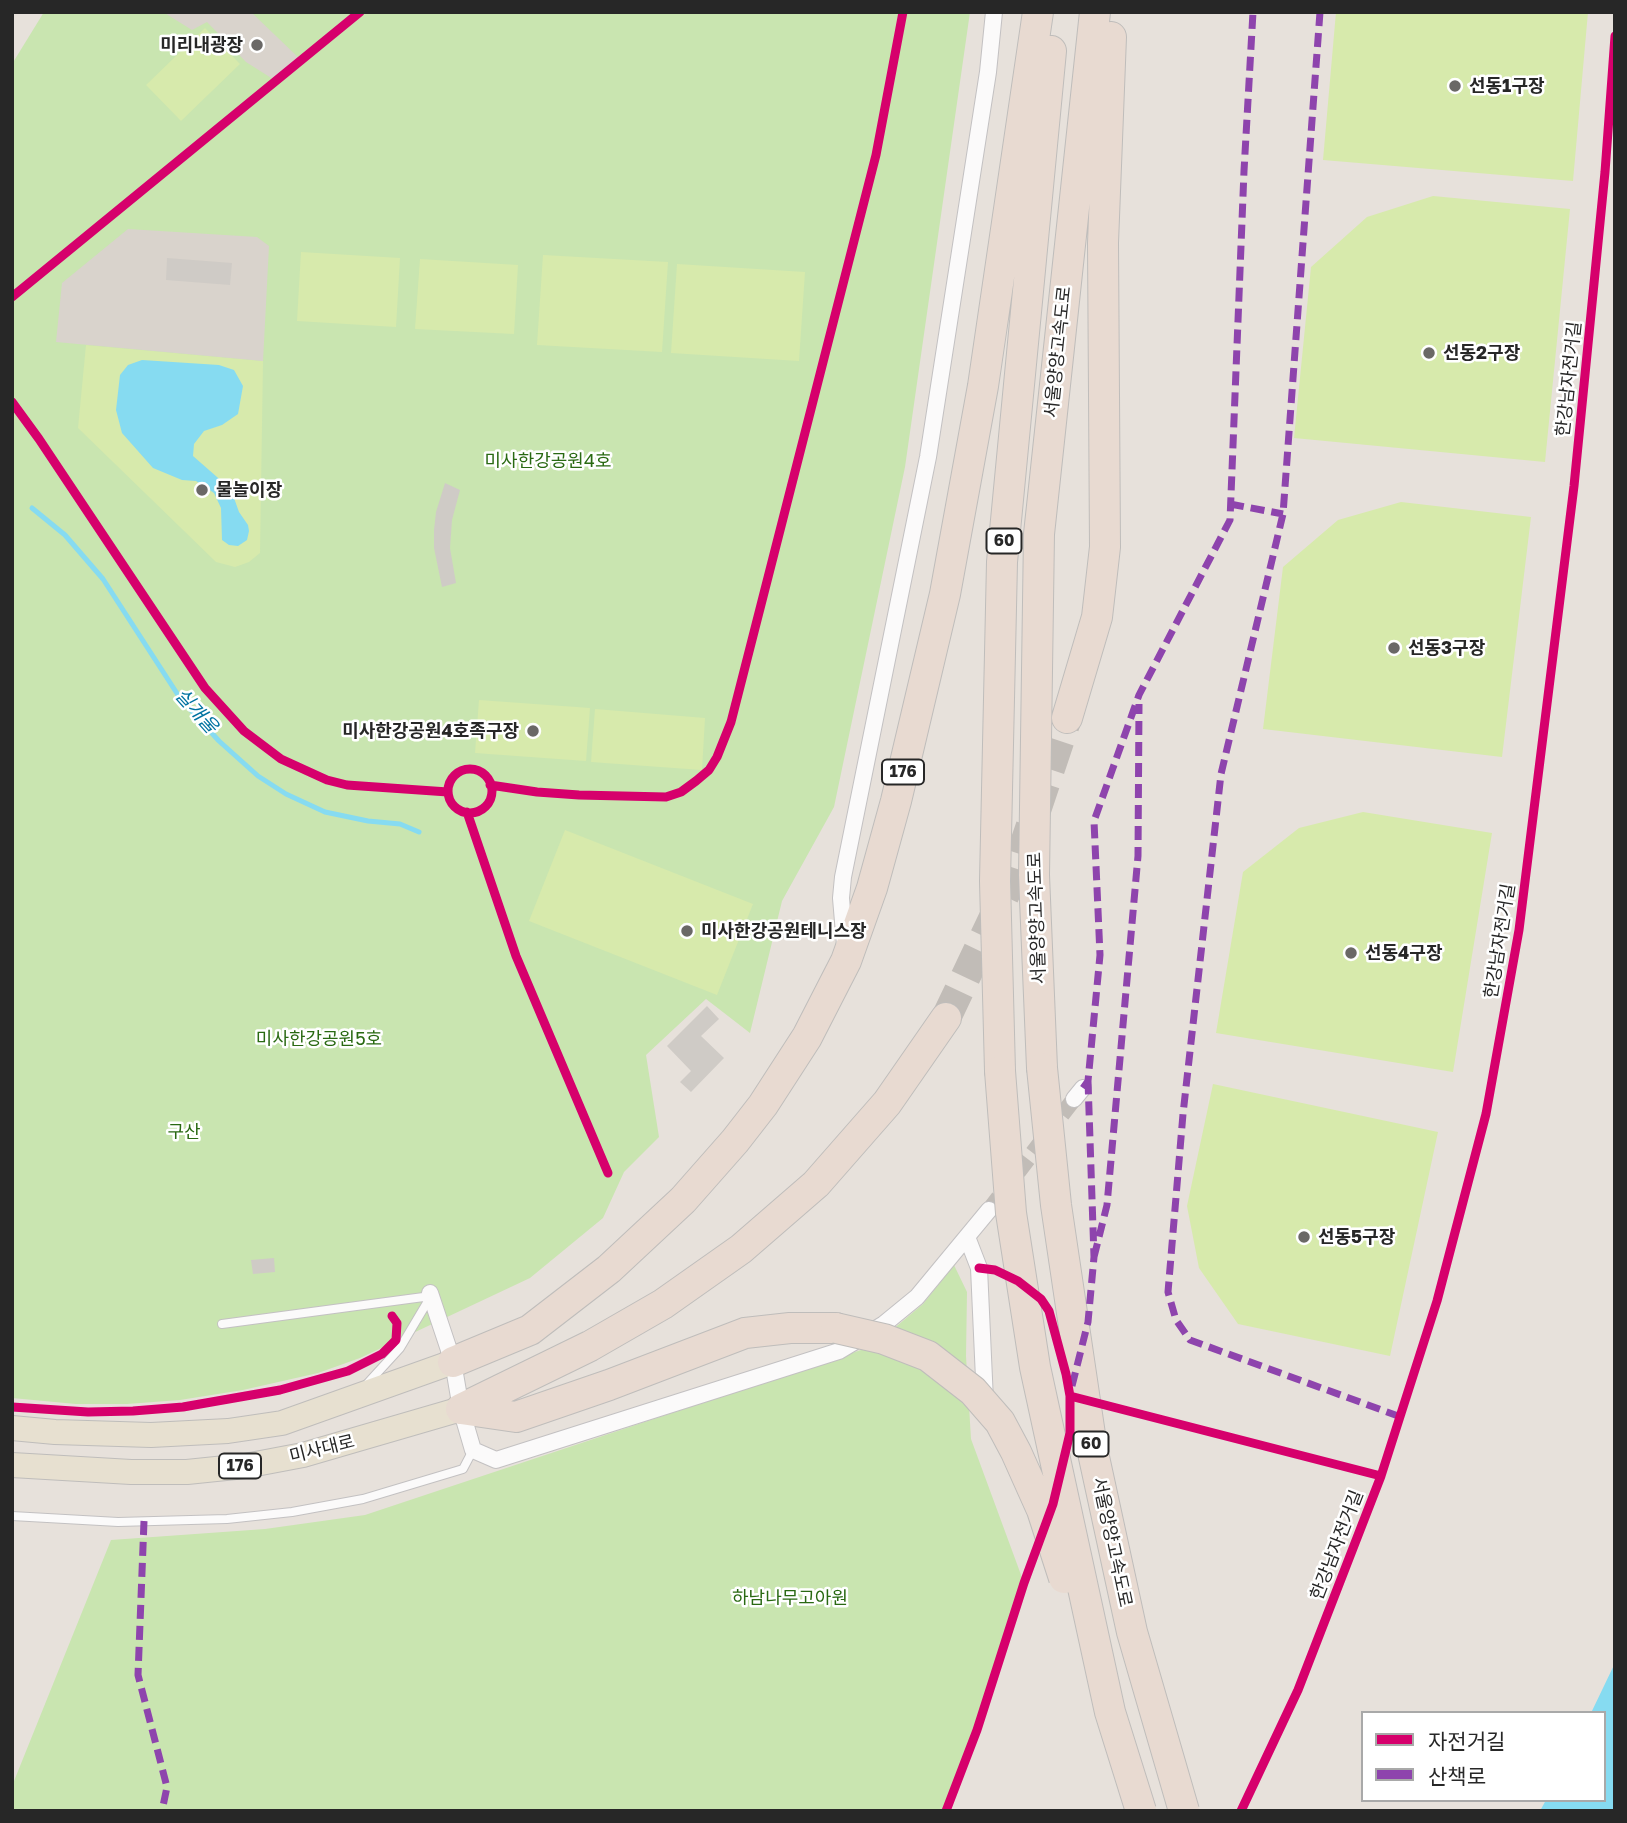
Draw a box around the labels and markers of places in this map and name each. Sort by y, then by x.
place label: 미리내광장 [160,34,243,56]
marker: 미리내광장 [249,37,265,53]
place label: 선동1구장 [1469,75,1545,97]
marker: 선동1구장 [1447,78,1463,94]
place label: 선동2구장 [1443,342,1520,364]
marker: 선동2구장 [1421,345,1437,361]
place label: 물놀이장 [216,479,282,501]
marker: 물놀이장 [194,482,210,498]
place label: 선동3구장 [1408,637,1485,659]
marker: 선동3구장 [1386,640,1402,656]
place label: 미사한강공원4호족구장 [342,720,519,742]
marker: 미사한강공원4호족구장 [525,723,541,739]
place label: 미사한강공원테니스장 [701,920,867,942]
marker: 미사한강공원테니스장 [679,923,695,939]
place label: 선동4구장 [1365,942,1442,964]
marker: 선동4구장 [1343,945,1359,961]
place label: 선동5구장 [1318,1226,1395,1248]
marker: 선동5구장 [1296,1229,1312,1245]

